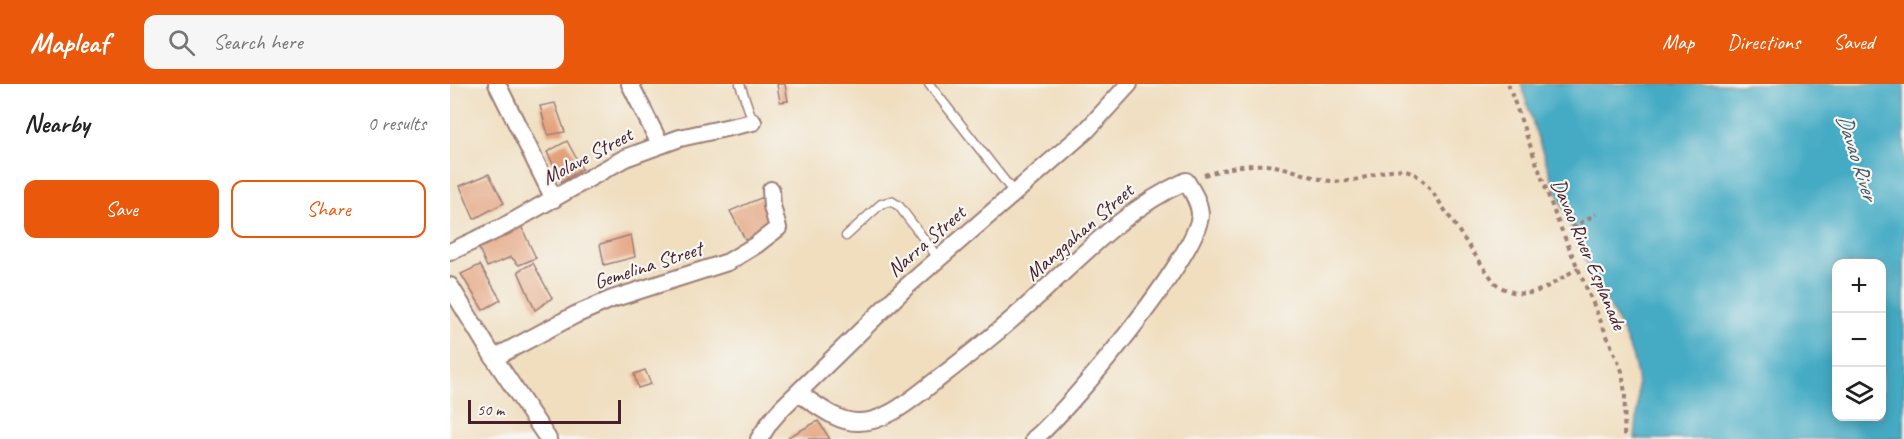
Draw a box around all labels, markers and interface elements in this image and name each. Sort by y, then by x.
search box [144,15,564,69]
text: Mapleaf [30,25,108,60]
icon: search [165,26,198,59]
text: Search here [213,28,303,56]
text: Map [1662,29,1694,55]
text: Directions [1727,29,1800,55]
text: Saved [1833,29,1874,55]
text: Nearby [24,107,89,140]
text: 0 results [367,111,426,136]
water label: Davao River [1830,111,1885,207]
street label: Molave Street [537,120,638,191]
street label: Davao River Esplanade [1545,175,1633,334]
street label: Manggahan Street [1019,176,1140,286]
button: Save [24,180,219,238]
button: Share [231,180,426,238]
street label: Narra Street [881,198,972,282]
street label: Gemelina Street [590,234,708,295]
map controls [1832,259,1886,421]
button: + [1832,259,1886,313]
button: − [1832,313,1886,367]
button: layers [1832,367,1886,421]
scale bar [468,397,621,424]
text: 50 m [477,400,504,420]

